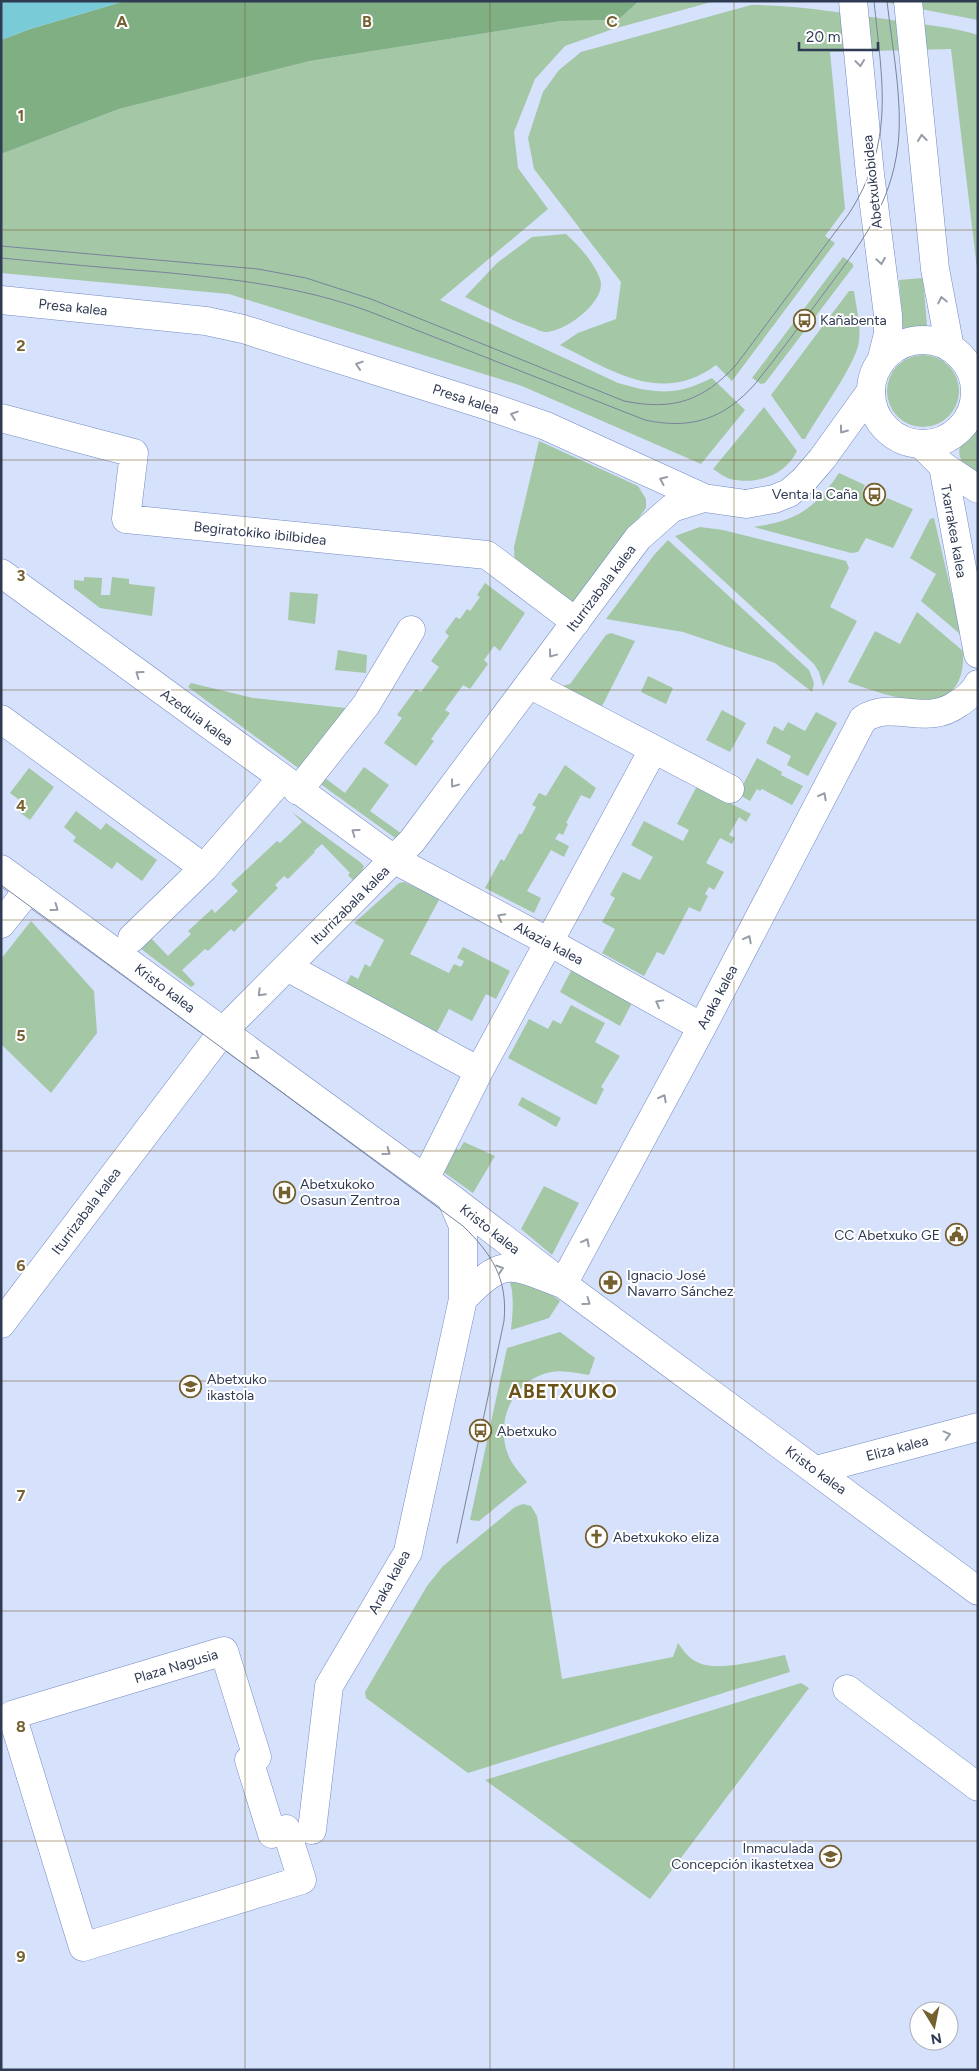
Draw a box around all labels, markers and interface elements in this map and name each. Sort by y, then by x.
text: A [116,12,128,31]
text: B [362,12,372,31]
text: C [606,12,618,31]
scale bar [799,20,878,52]
text: 20 m [806,28,840,46]
one-way arrow [854,60,865,68]
text: 1 [18,106,24,125]
street label: Abetxukobidea [859,134,886,230]
one-way arrow [917,134,928,142]
one-way arrow [876,256,886,265]
street label: Presa kalea [38,295,108,320]
one-way arrow [937,295,947,304]
bus stop icon: Kañabenta [792,308,816,332]
place label: Kañabenta [820,312,887,329]
text: 2 [16,336,26,355]
one-way arrow [356,361,364,371]
street label: Presa kalea [430,381,501,418]
one-way arrow [510,411,519,421]
one-way arrow [840,425,849,434]
one-way arrow [659,475,668,486]
bus stop icon: Venta la Caña [862,482,886,506]
street label: Txarrakea kalea [937,483,970,579]
place label: Venta la Caña [772,486,858,503]
street label: Begiratokiko ibilbidea [193,518,327,549]
street label: Iturrizabala kalea [563,542,640,635]
text: 3 [17,566,26,585]
one-way arrow [549,648,557,657]
one-way arrow [135,671,145,680]
street label: Azeduia kalea [157,685,236,749]
one-way arrow [451,778,460,788]
one-way arrow [817,792,827,801]
text: 4 [16,796,26,815]
one-way arrow [351,829,361,838]
street label: Iturrizabala kalea [307,862,393,948]
one-way arrow [49,902,59,911]
one-way arrow [497,913,506,923]
street label: Akazia kalea [511,918,586,969]
one-way arrow [741,936,751,945]
street label: Kristo kalea [131,960,198,1017]
street label: Araka kalea [693,962,741,1032]
one-way arrow [258,987,267,996]
one-way arrow [655,1000,664,1010]
text: 5 [16,1026,26,1045]
one-way arrow [250,1050,260,1059]
one-way arrow [657,1095,667,1104]
one-way arrow [381,1146,391,1155]
street label: Iturrizabala kalea [48,1165,125,1258]
place label: Abetxukoko Osasun Zentroa [300,1176,400,1209]
hospital icon: Abetxukoko Osasun Zentroa [272,1180,296,1204]
street label: Kristo kalea [456,1201,523,1258]
public building icon: CC Abetxuko GE [944,1223,968,1247]
place label: CC Abetxuko GE [834,1227,940,1244]
one-way arrow [580,1238,590,1247]
text: 6 [16,1256,26,1275]
one-way arrow [495,1265,504,1275]
place label: Ignacio José Navarro Sánchez [627,1267,734,1300]
pharmacy icon: Ignacio José Navarro Sánchez [599,1271,623,1295]
one-way arrow [581,1296,591,1305]
place label: Abetxuko ikastola [207,1371,267,1404]
school or university icon: Abetxuko ikastola [179,1375,203,1399]
district label: ABETXUKO [508,1380,618,1403]
bus stop icon: Abetxuko [469,1419,493,1443]
place label: Abetxuko [497,1423,557,1440]
one-way arrow [943,1430,951,1440]
street label: Eliza kalea [864,1432,930,1465]
street label: Kristo kalea [782,1443,850,1498]
text: 7 [17,1486,26,1505]
church icon: Abetxukoko eliza [585,1525,609,1549]
place label: Abetxukoko eliza [613,1529,719,1546]
street label: Araka kalea [365,1547,414,1617]
street label: Plaza Nagusia [132,1646,220,1687]
text: 8 [16,1717,26,1736]
place label: Inmaculada Concepción ikastetxea [671,1840,814,1873]
school or university icon: Inmaculada Concepción ikastetxea [818,1844,842,1868]
text: 9 [16,1947,26,1966]
north arrow [909,2001,959,2051]
text: N [929,2029,943,2048]

